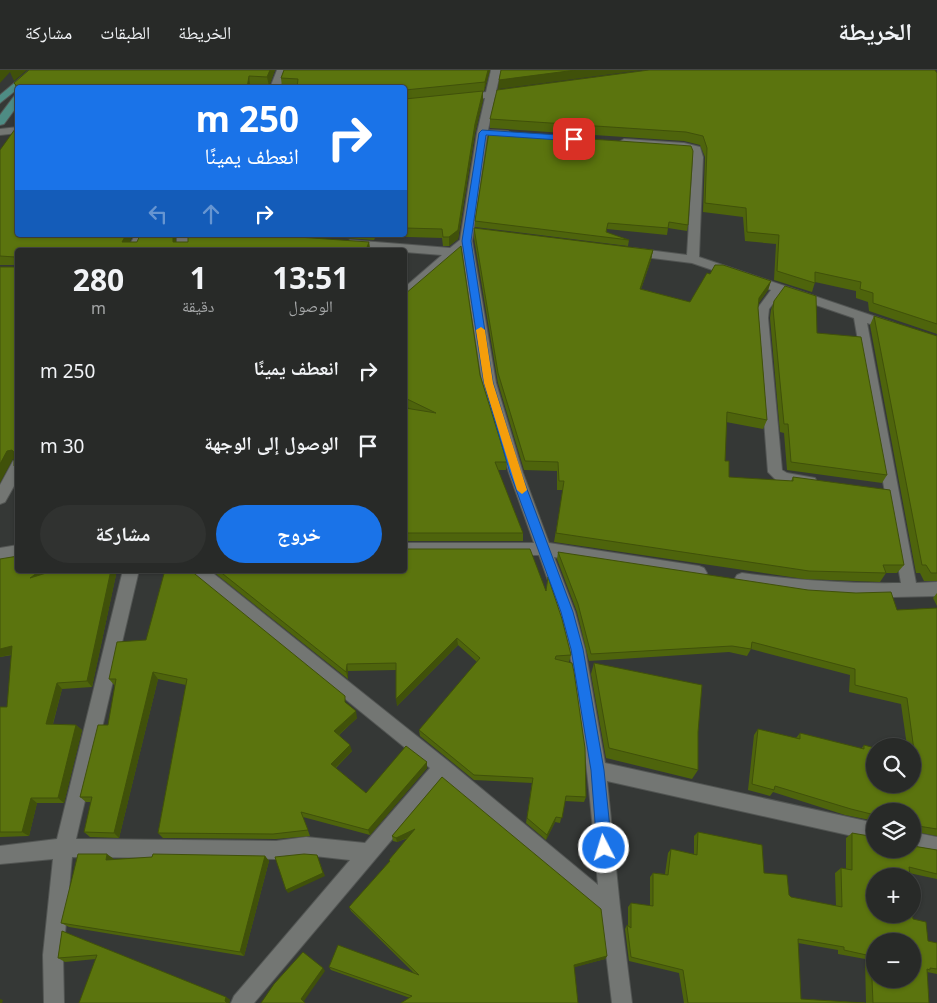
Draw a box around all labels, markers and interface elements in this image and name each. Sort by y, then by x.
text: الخريطة [838,14,912,47]
text: مشاركة [25,20,72,44]
text: الطبقات [100,20,150,44]
text: الخريطة [178,20,231,44]
text: 250 m [196,95,299,142]
icon: right [317,105,382,170]
pin [553,118,595,160]
icon: arrive [560,125,588,153]
text: انعطف يمينًا [205,140,299,170]
icon: left [144,200,172,228]
icon: ahead [197,200,225,228]
icon: right [250,200,278,228]
text: 1 [190,257,207,298]
text: 13:51 [272,257,349,298]
text: 280 [73,259,124,300]
text: دقيقة [182,295,214,317]
text: الوصول [289,295,333,317]
text: m [91,297,106,319]
text: انعطف يمينًا [253,355,339,381]
icon: right [354,357,382,385]
text: 250 m [40,358,95,384]
text: الوصول إلى الوجهة [204,430,339,456]
icon: arrive [354,432,382,460]
text: 30 m [40,433,84,459]
button: مشاركة [40,505,206,563]
button: خروج [216,505,382,563]
map controls [866,738,921,988]
button: search [866,738,921,793]
button: layers [866,803,921,858]
position arrow [577,821,629,873]
button: + [866,868,921,923]
button: − [866,933,921,988]

